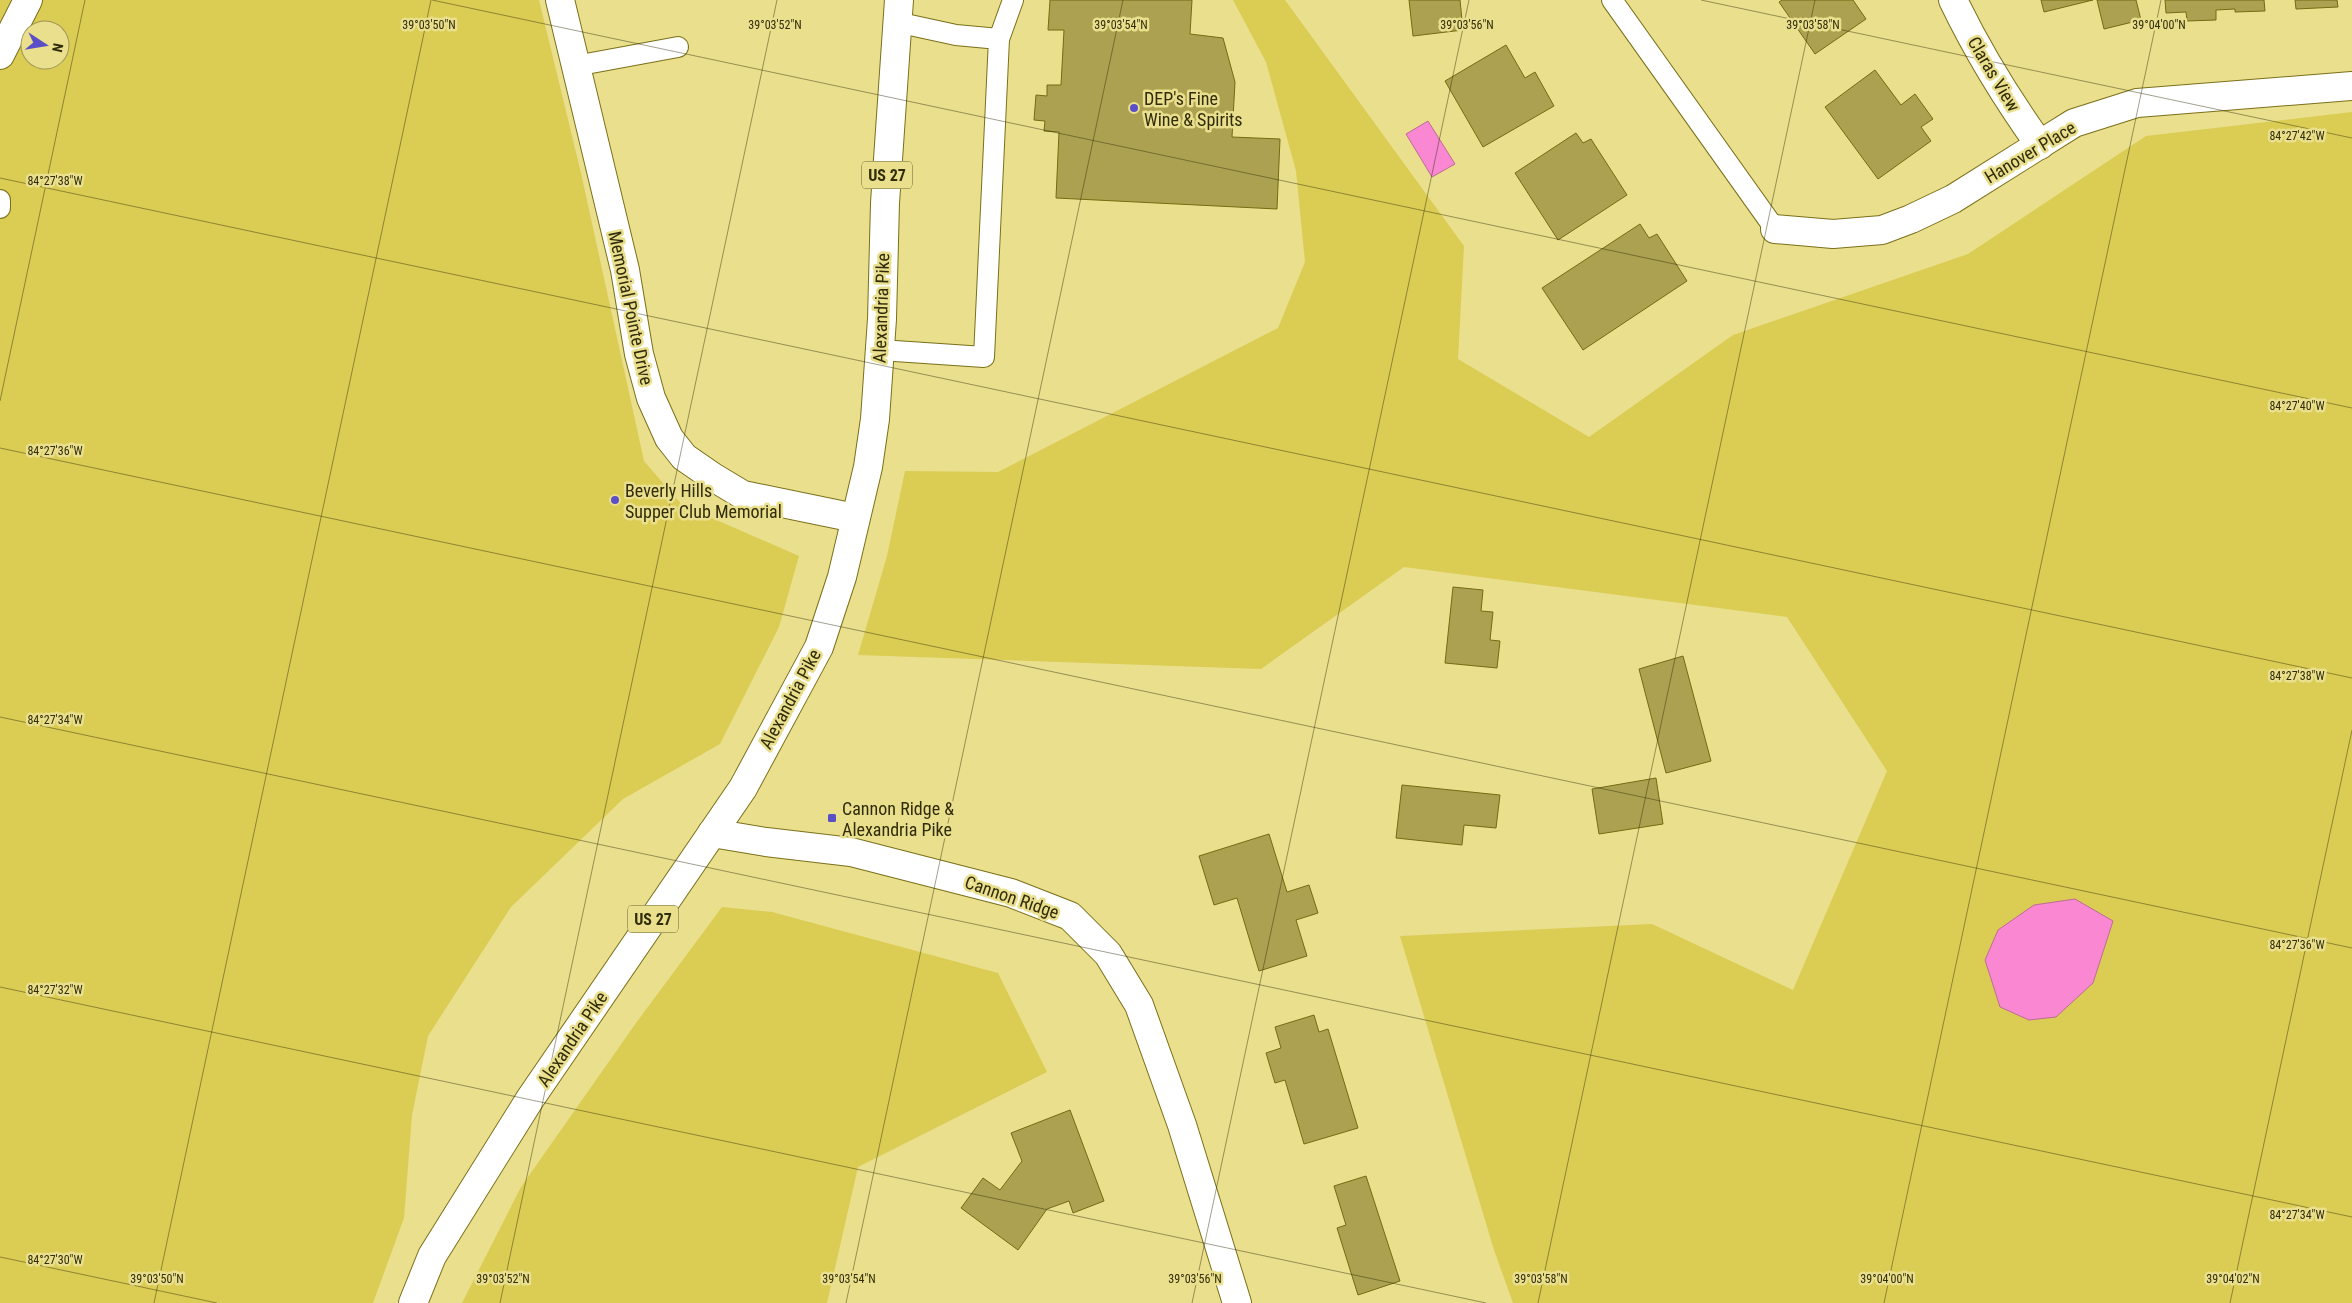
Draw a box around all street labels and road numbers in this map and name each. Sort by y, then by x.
street label: Claras View [1964,33,2025,115]
street label: Hanover Place [1981,117,2079,187]
road number: US 27 [862,162,912,188]
street label: Memorial Pointe Drive [604,229,658,387]
street label: Alexandria Pike [869,253,893,363]
street label: Alexandria Pike [755,646,825,752]
street label: Cannon Ridge [962,871,1062,923]
road number: US 27 [628,906,678,932]
street label: Alexandria Pike [533,988,611,1090]

